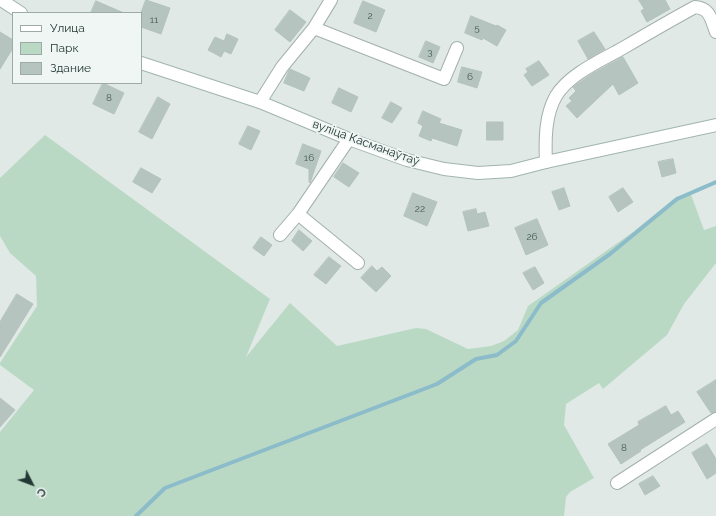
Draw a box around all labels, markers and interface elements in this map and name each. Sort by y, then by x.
house number: 2 [367,10,373,22]
legend [12,12,142,84]
house number: 11 [150,14,158,26]
text: Улица [50,21,85,35]
house number: 5 [474,22,480,34]
text: Парк [50,41,79,55]
house number: 3 [427,46,433,58]
text: Здание [50,61,91,75]
house number: 6 [467,71,473,83]
house number: 8 [106,92,112,104]
street label: вуліца Касманаўтаў [310,117,422,169]
house number: 16 [304,152,314,164]
house number: 22 [415,203,425,215]
house number: 26 [526,231,538,243]
house number: 8 [621,442,627,454]
north arrow [12,464,52,504]
text: С [34,485,49,500]

